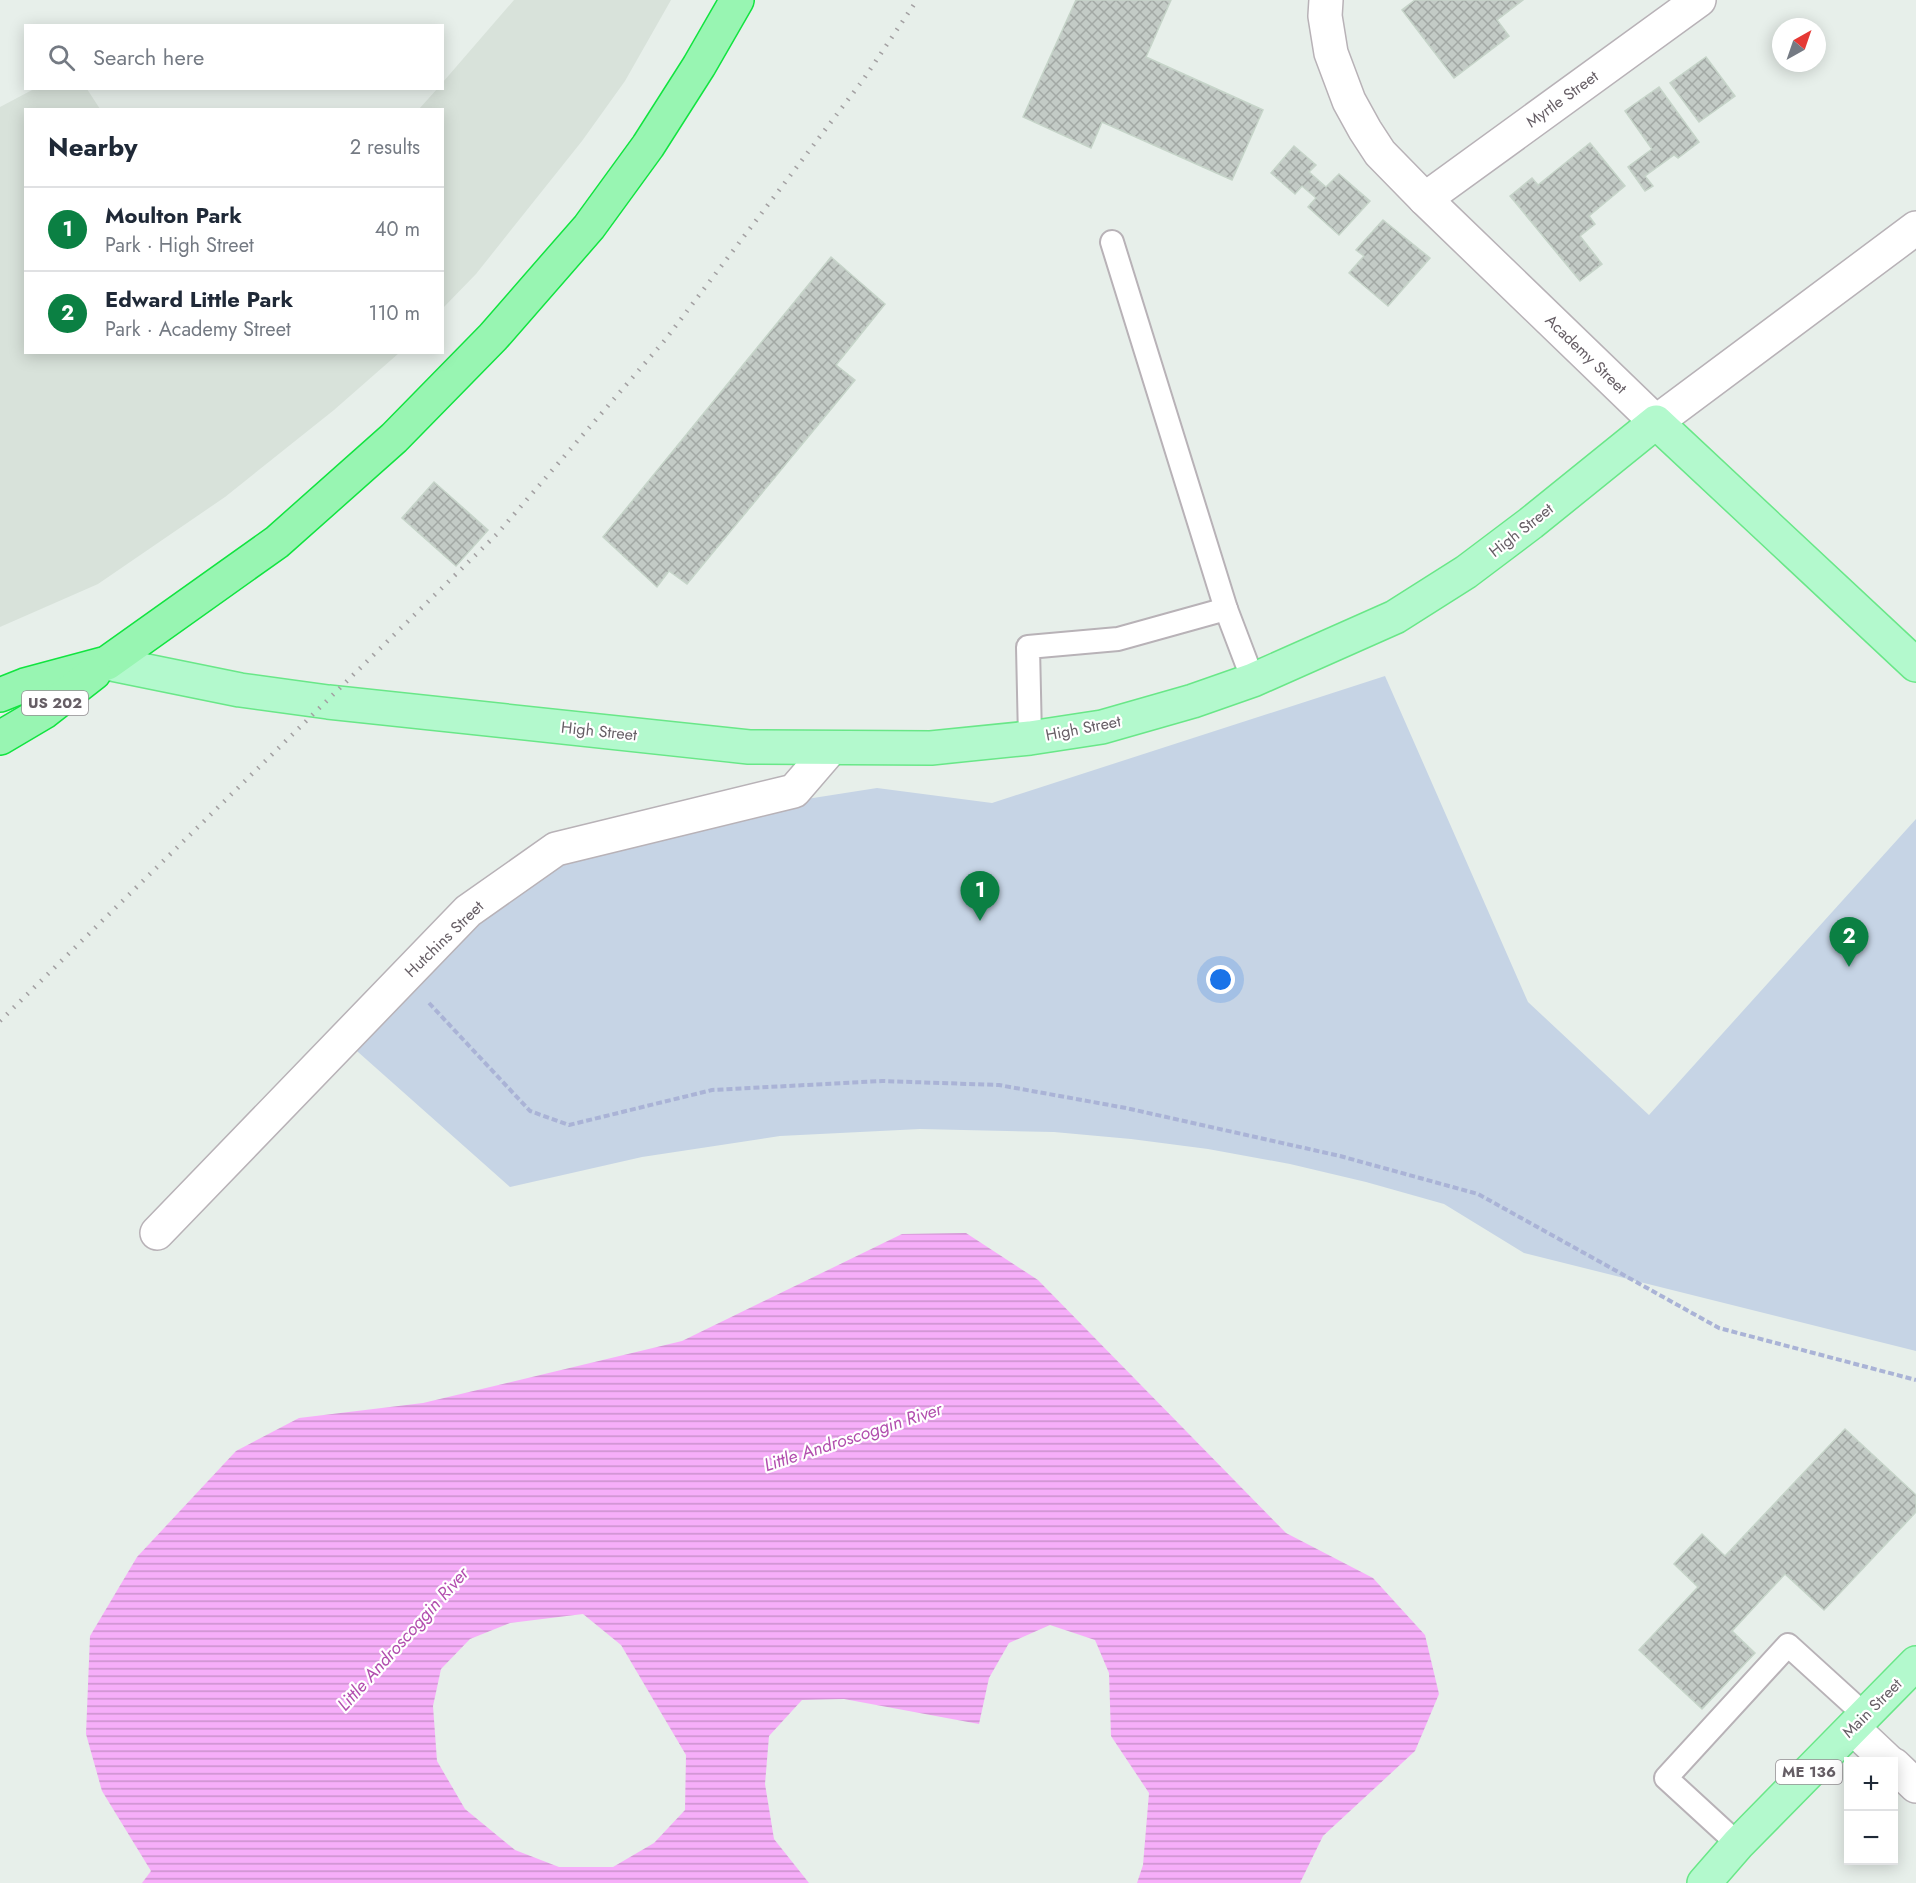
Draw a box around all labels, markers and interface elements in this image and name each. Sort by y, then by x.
north arrow [1772,18,1826,72]
search box [24,24,444,90]
icon: search [45,41,78,74]
text: Search here [93,41,204,73]
street label: Myrtle Street [1521,65,1603,133]
text: Nearby [48,128,137,166]
text: 2 results [350,133,420,162]
text: Moulton Park [105,199,242,231]
text: 1 [62,215,73,244]
text: 40 m [375,215,420,244]
text: Park · High Street [105,231,254,260]
text: Edward Little Park [105,283,293,315]
text: 2 [61,299,74,328]
text: 110 m [368,299,420,328]
street label: Academy Street [1540,309,1632,399]
text: Park · Academy Street [105,315,291,344]
street label: High Street [1484,497,1558,562]
road number: US 202 [22,691,88,715]
street label: High Street [1043,709,1123,747]
street label: High Street [560,716,638,746]
pin: 1 [960,872,1000,921]
street label: Hutchins Street [399,895,489,983]
pin: 2 [1830,918,1868,967]
your location [1206,965,1235,994]
water label: Little Androscoggin River [761,1396,946,1478]
water label: Little Androscoggin River [331,1561,475,1717]
street label: Main Street [1837,1673,1907,1743]
map controls [1844,1757,1898,1865]
button: + [1844,1757,1898,1811]
road number: ME 136 [1776,1760,1842,1784]
button: − [1844,1811,1898,1865]

